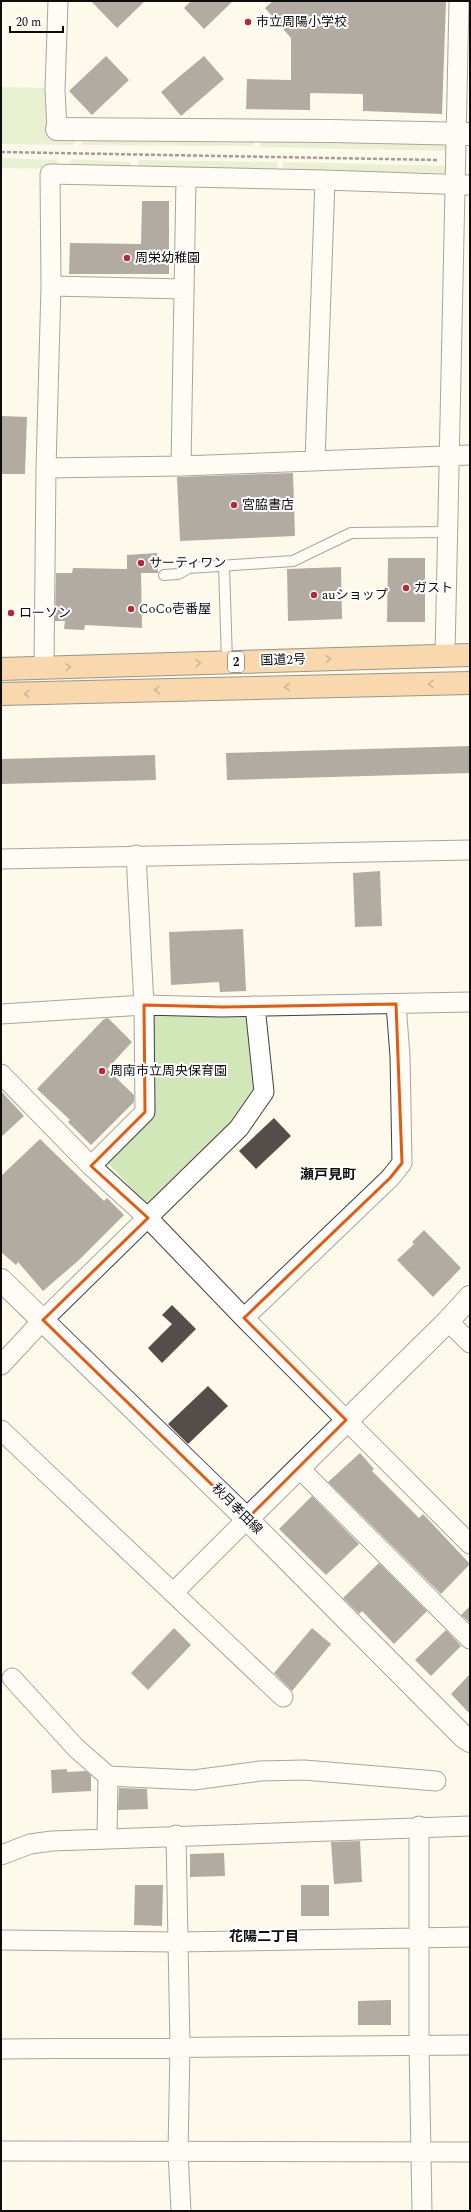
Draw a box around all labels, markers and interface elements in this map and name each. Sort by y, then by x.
scale bar [10,8,63,34]
place label: 市立周陽小学校 [256,12,347,32]
text: 20 m [16,13,41,32]
marker: 市立周陽小学校 [243,17,253,27]
place label: 周栄幼稚園 [135,248,200,268]
marker: 周栄幼稚園 [122,253,132,263]
place label: 宮脇書店 [242,495,294,515]
marker: 宮脇書店 [229,500,239,510]
place label: サーティワン [149,553,226,573]
marker: サーティワン [136,558,146,568]
place label: ガスト [414,578,453,598]
marker: ガスト [401,583,411,593]
place label: auショップ [322,585,388,605]
marker: auショップ [309,590,319,600]
place label: CoCo壱番屋 [139,599,211,619]
place label: ローソン [19,603,71,623]
marker: CoCo壱番屋 [126,604,136,614]
marker: ローソン [6,608,16,618]
street label: 国道2号 [260,649,306,671]
road number: 2 [228,652,244,672]
one-way arrow [325,655,331,663]
one-way arrow [195,659,201,667]
one-way arrow [65,663,71,671]
one-way arrow [428,680,434,688]
one-way arrow [284,683,290,691]
one-way arrow [154,686,160,694]
one-way arrow [24,689,30,698]
place label: 周南市立周央保育園 [110,1061,227,1081]
marker: 周南市立周央保育園 [97,1066,107,1076]
district label: 瀬戸見町 [300,1164,356,1185]
street label: 秋月孝田線 [207,1479,267,1539]
district label: 花陽二丁目 [229,1926,299,1947]

